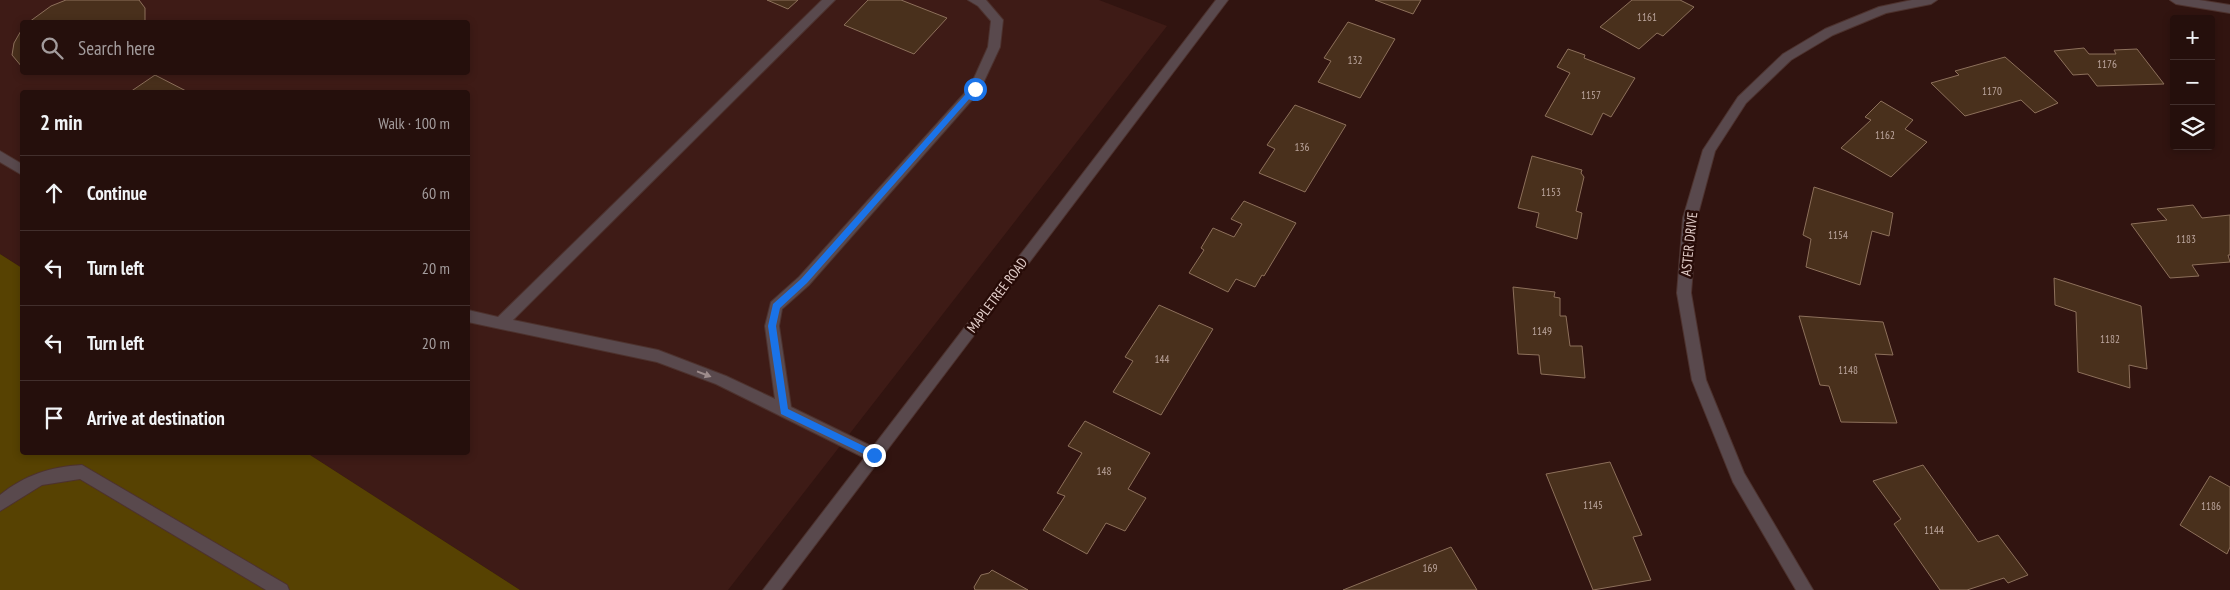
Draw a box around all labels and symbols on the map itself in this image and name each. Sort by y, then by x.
house number: 1161 [1637,10,1657,24]
house number: 132 [1348,53,1362,67]
house number: 1176 [2097,57,2117,71]
route start [964,78,987,101]
house number: 1170 [1982,84,2002,98]
house number: 1157 [1581,88,1601,102]
house number: 1162 [1875,128,1895,142]
house number: 136 [1295,140,1309,154]
house number: 1153 [1541,185,1561,199]
street label: ASTER DRIVE [1677,211,1701,277]
house number: 1154 [1828,228,1848,242]
house number: 1183 [2176,232,2196,246]
street label: MAPLETREE ROAD [963,254,1031,336]
house number: 1149 [1532,324,1552,338]
house number: 1182 [2100,332,2120,346]
house number: 144 [1155,352,1169,366]
house number: 1148 [1838,363,1858,377]
one-way arrow [697,370,712,378]
route end [863,444,886,467]
house number: 148 [1097,464,1111,478]
house number: 1145 [1583,498,1603,512]
house number: 1186 [2201,499,2221,513]
house number: 1144 [1924,523,1944,537]
house number: 169 [1423,561,1437,575]

